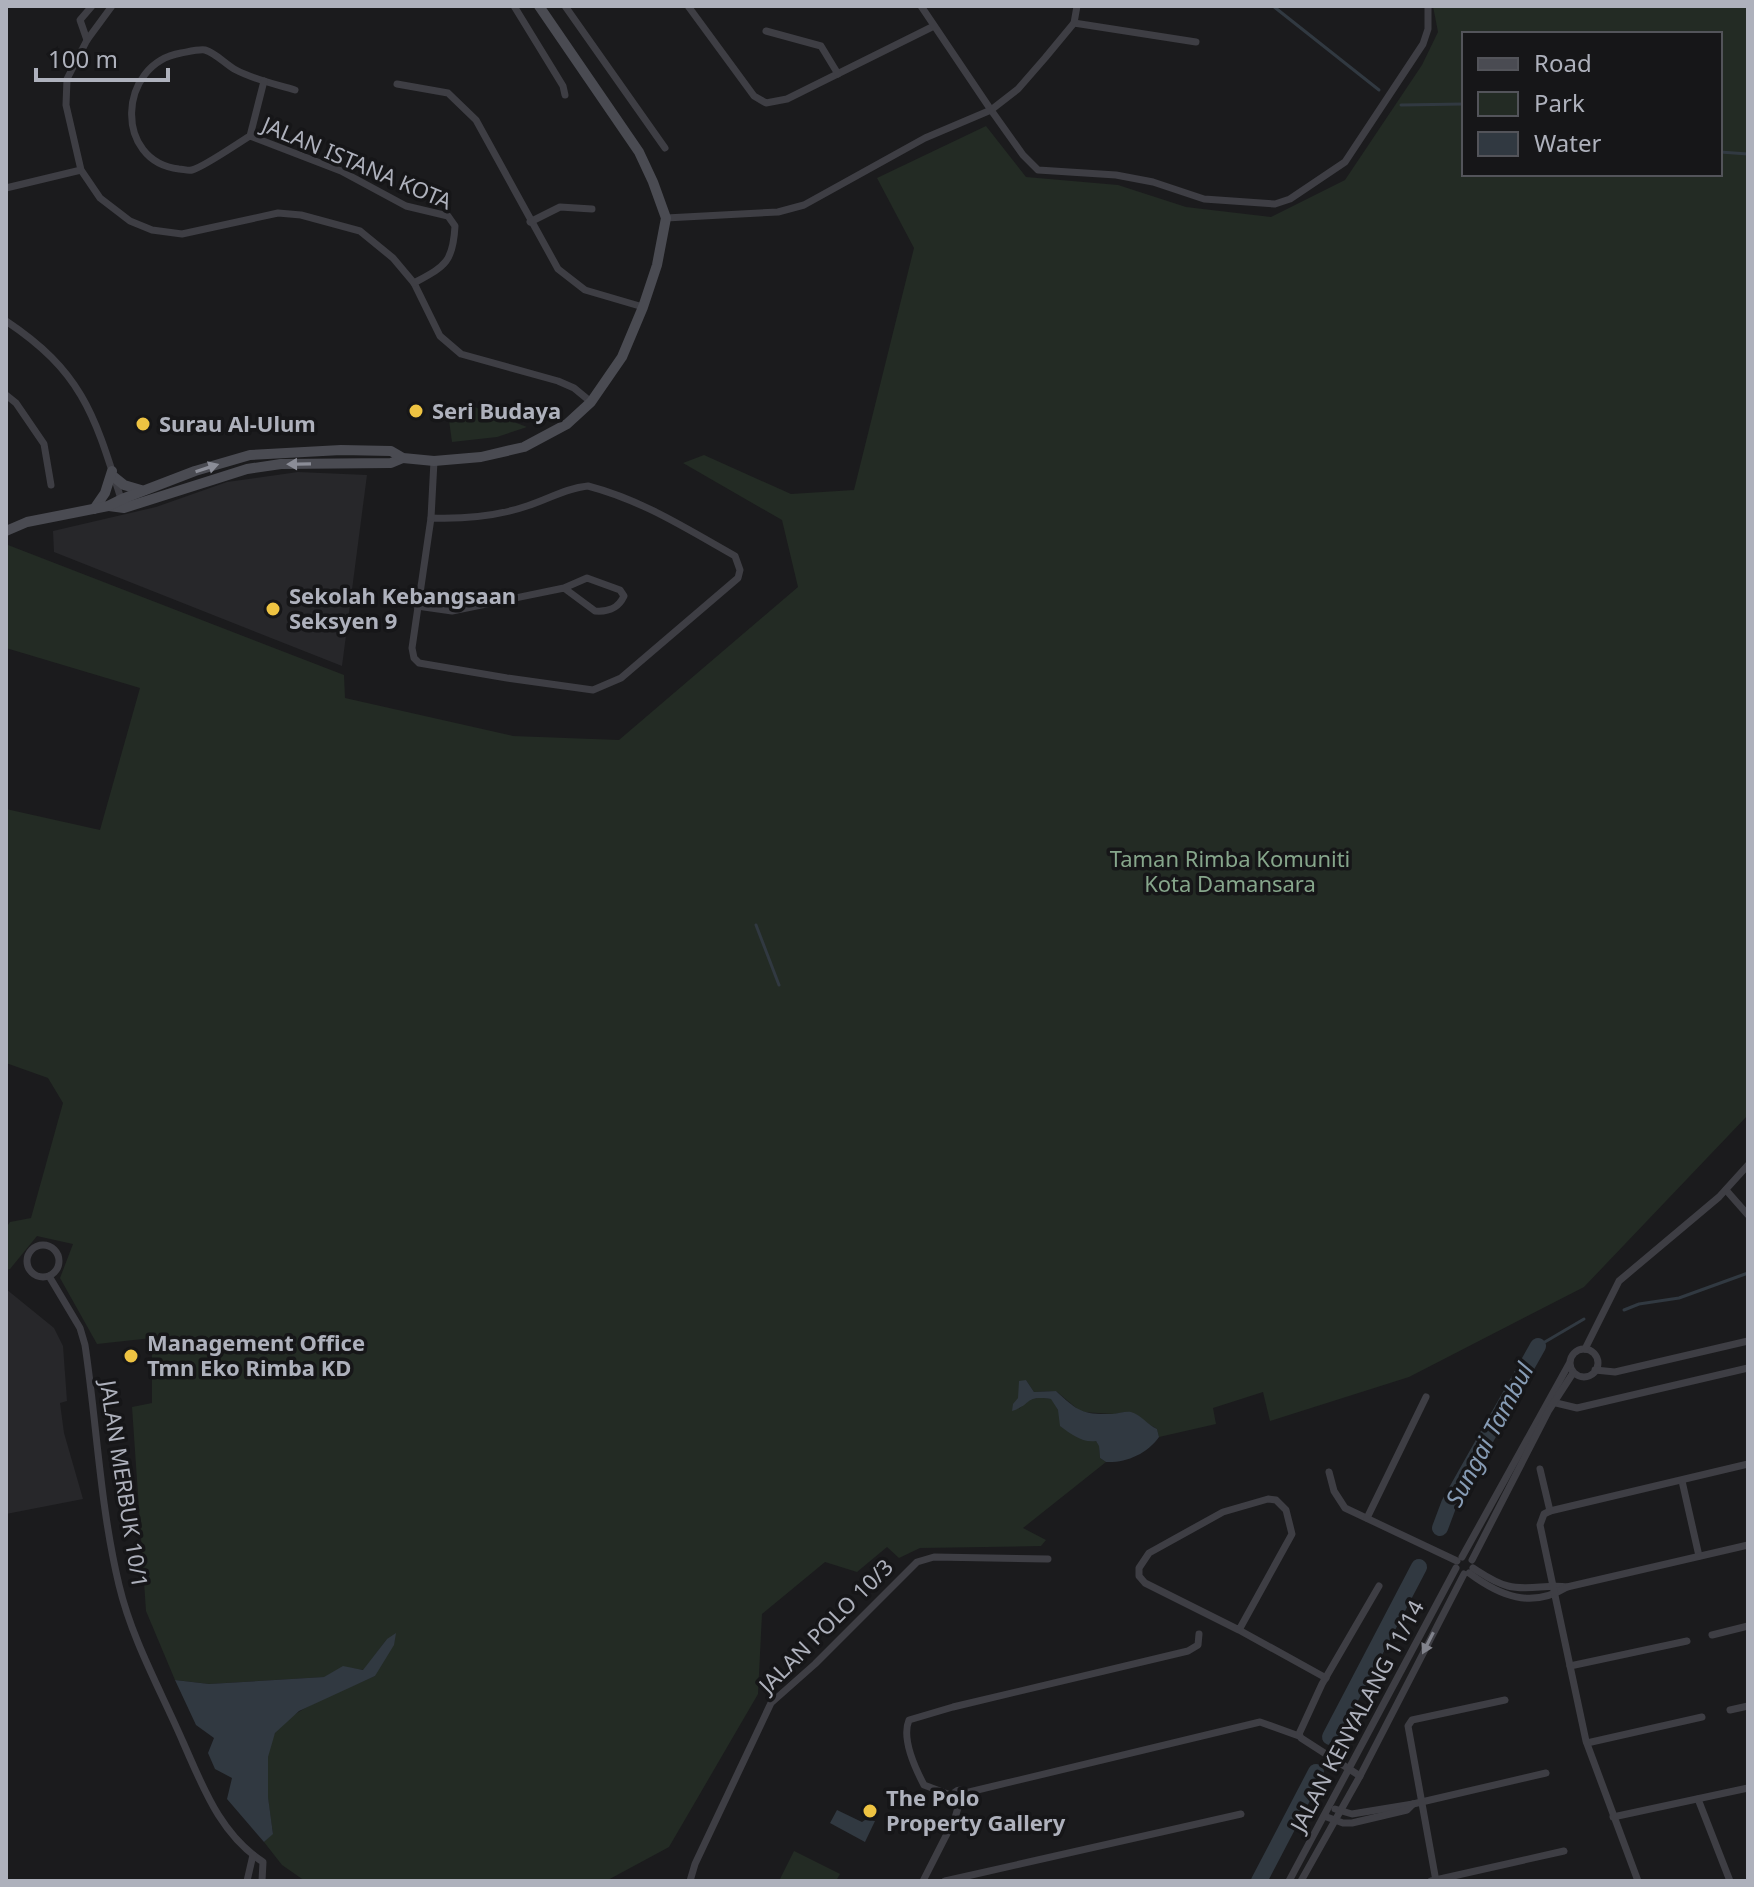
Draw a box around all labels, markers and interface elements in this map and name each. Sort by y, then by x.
scale bar [36,32,168,82]
legend [1462,32,1722,176]
text: 100 m [48,42,118,75]
text: Road [1534,46,1592,79]
text: Park [1534,86,1585,119]
street label: JALAN ISTANA KOTA [256,108,458,216]
text: Water [1534,126,1602,159]
place label: Seri Budaya [432,395,561,425]
marker: Seri Budaya [407,402,425,420]
place label: Surau Al-Ulum [159,408,316,438]
marker: Surau Al-Ulum [134,415,152,433]
one-way arrow [286,457,311,470]
one-way arrow [195,461,219,473]
place label: Sekolah Kebangsaan Seksyen 9 [289,580,516,635]
marker: Sekolah Kebangsaan Seksyen 9 [264,600,282,618]
park label: Taman Rimba Komuniti Kota Damansara [1110,843,1350,898]
place label: Management Office Tmn Eko Rimba KD [147,1327,365,1382]
marker: Management Office Tmn Eko Rimba KD [122,1347,140,1365]
water label: Sungai Tambul [1437,1356,1541,1512]
street label: JALAN MERBUK 10/1 [93,1376,156,1590]
street label: JALAN POLO 10/3 [750,1552,899,1700]
street label: JALAN KENYALANG 11/14 [1281,1594,1430,1838]
one-way arrow [1421,1632,1435,1655]
place label: The Polo Property Gallery [886,1782,1066,1837]
marker: The Polo Property Gallery [861,1802,879,1820]

